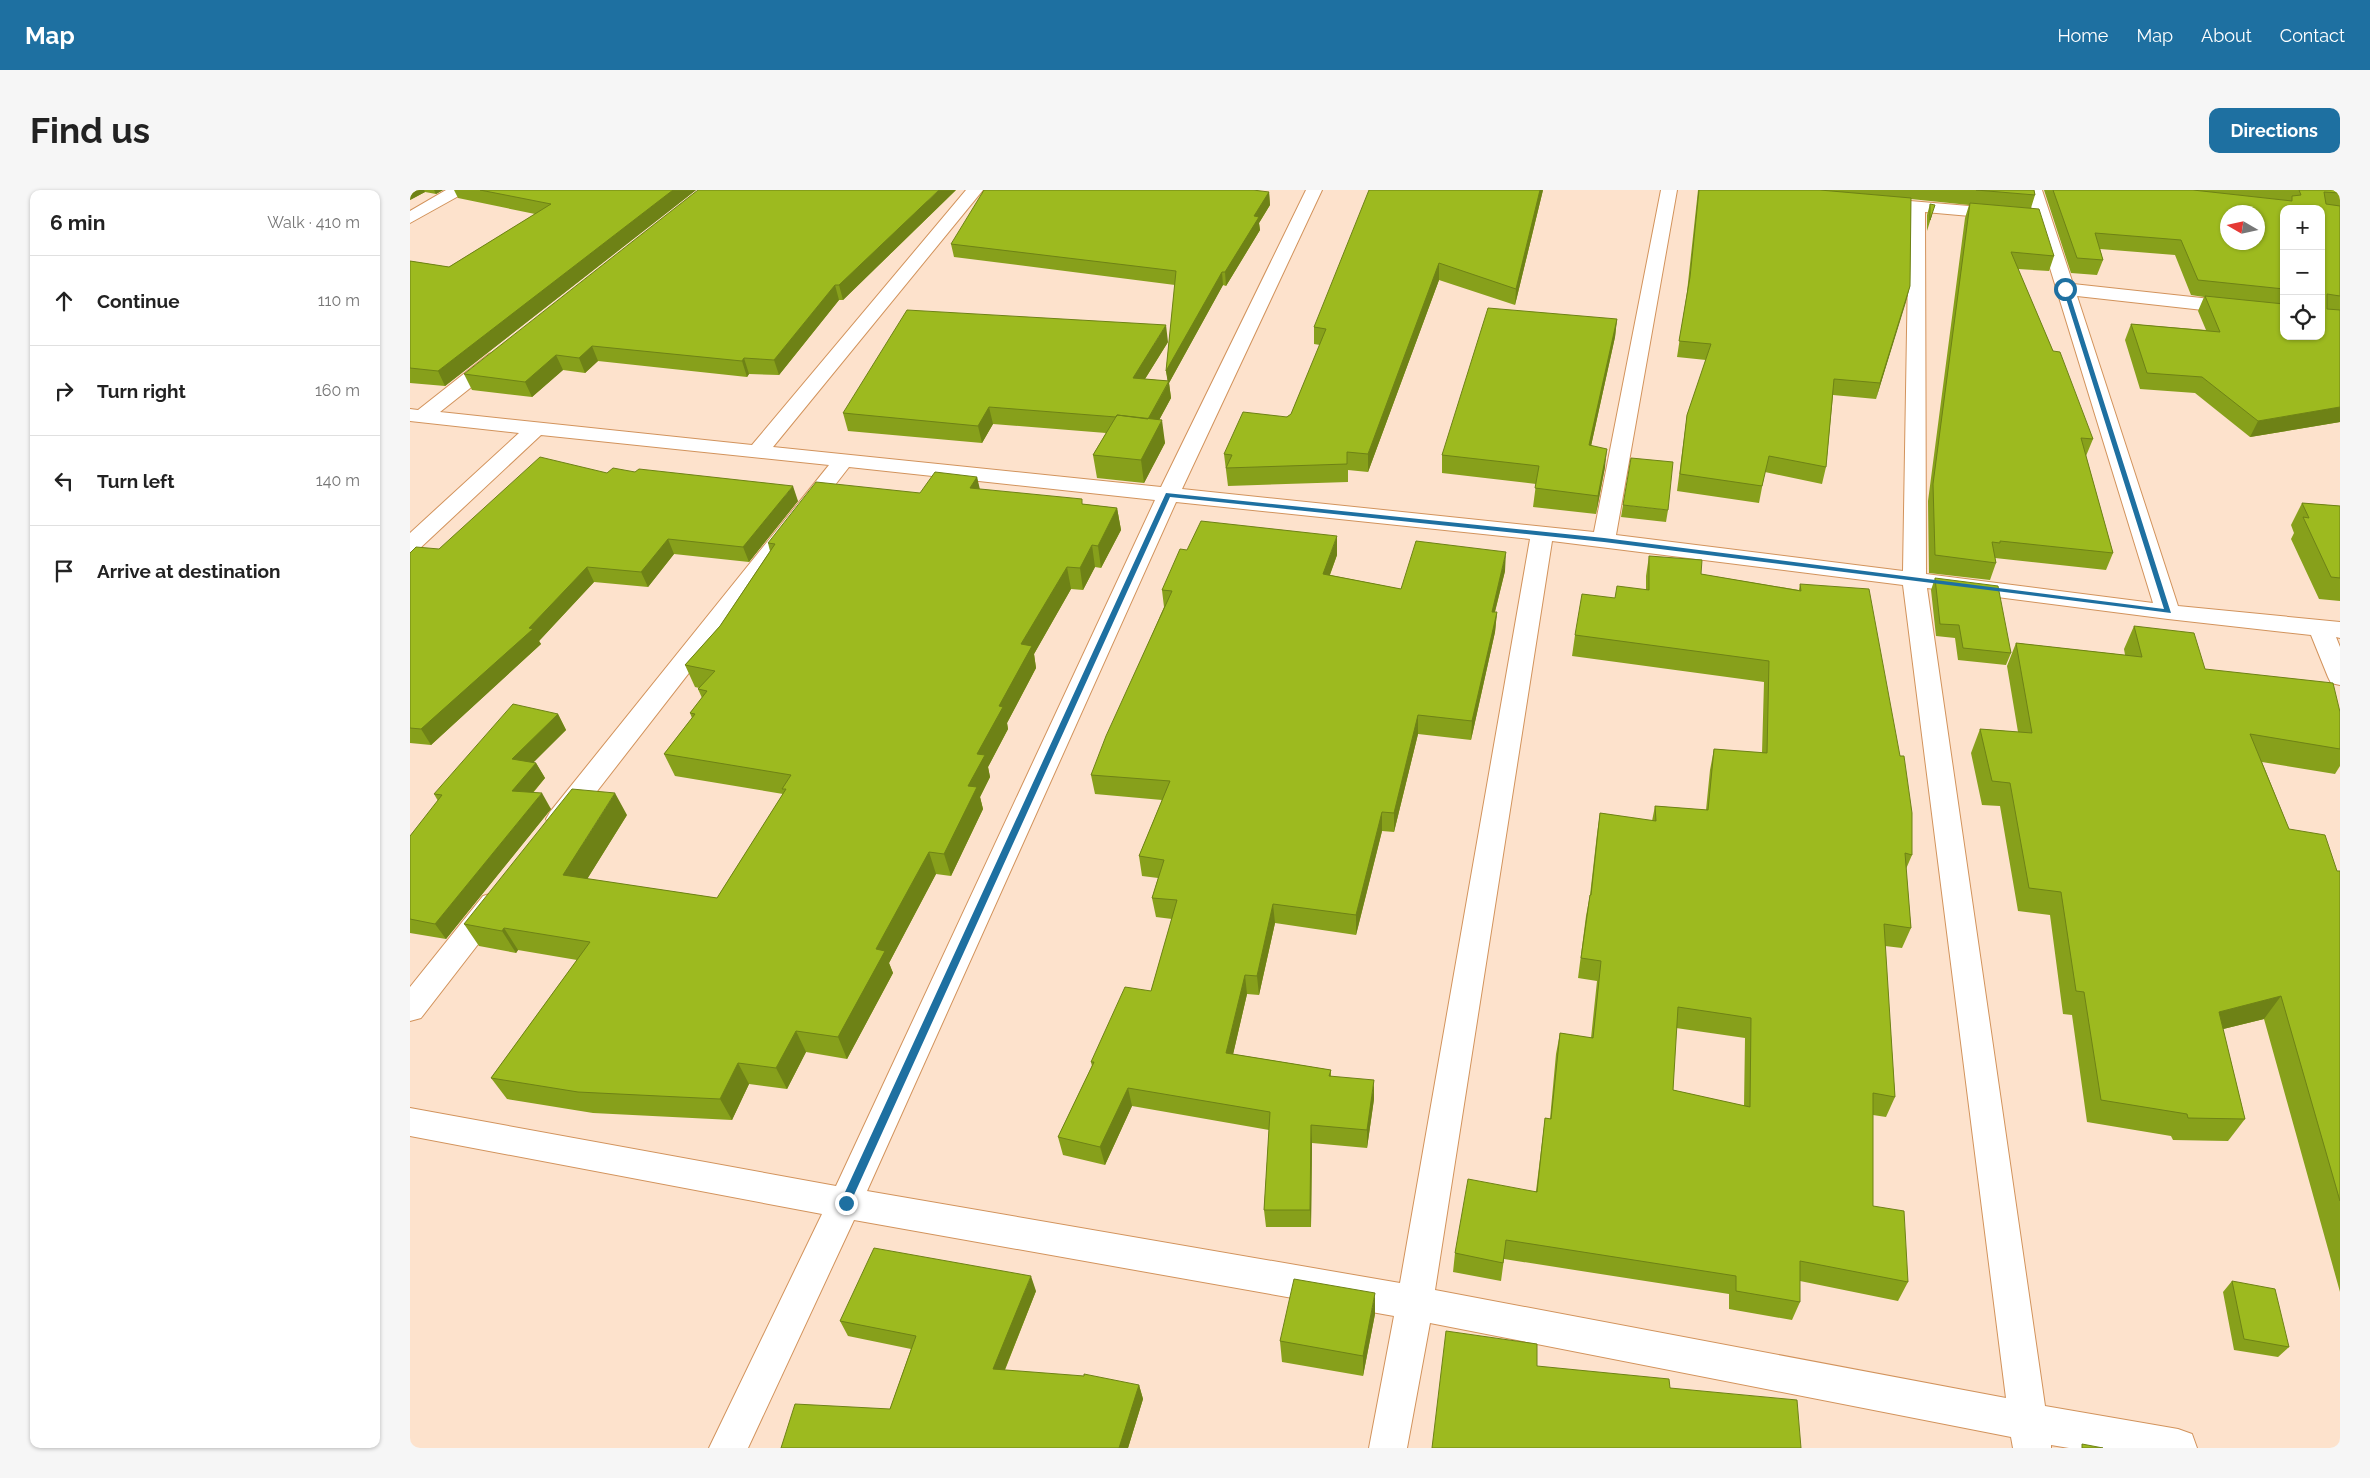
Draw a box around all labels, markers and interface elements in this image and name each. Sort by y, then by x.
text: Map [25,21,75,50]
text: Home [2057,25,2108,46]
text: Map [2136,25,2173,46]
text: About [2201,25,2252,46]
text: Contact [2280,25,2345,46]
button: Directions [2209,108,2340,153]
text: Find us [30,110,150,151]
north arrow [2220,205,2265,250]
map controls [2280,205,2325,340]
button: + [2280,205,2325,250]
text: 6 min [50,210,105,235]
text: Walk · 410 m [267,213,360,232]
button: − [2280,250,2325,295]
route start [2054,278,2077,301]
icon: ahead [50,287,78,315]
text: Continue [97,290,180,312]
text: 110 m [318,291,360,310]
button: locate [2280,295,2325,340]
icon: right [50,377,78,405]
text: Turn right [97,380,186,402]
text: 160 m [315,381,360,400]
icon: left [50,467,78,495]
text: Turn left [97,470,174,492]
text: 140 m [316,471,360,490]
icon: arrive [50,557,78,585]
text: Arrive at destination [97,560,281,582]
route end [835,1192,858,1215]

